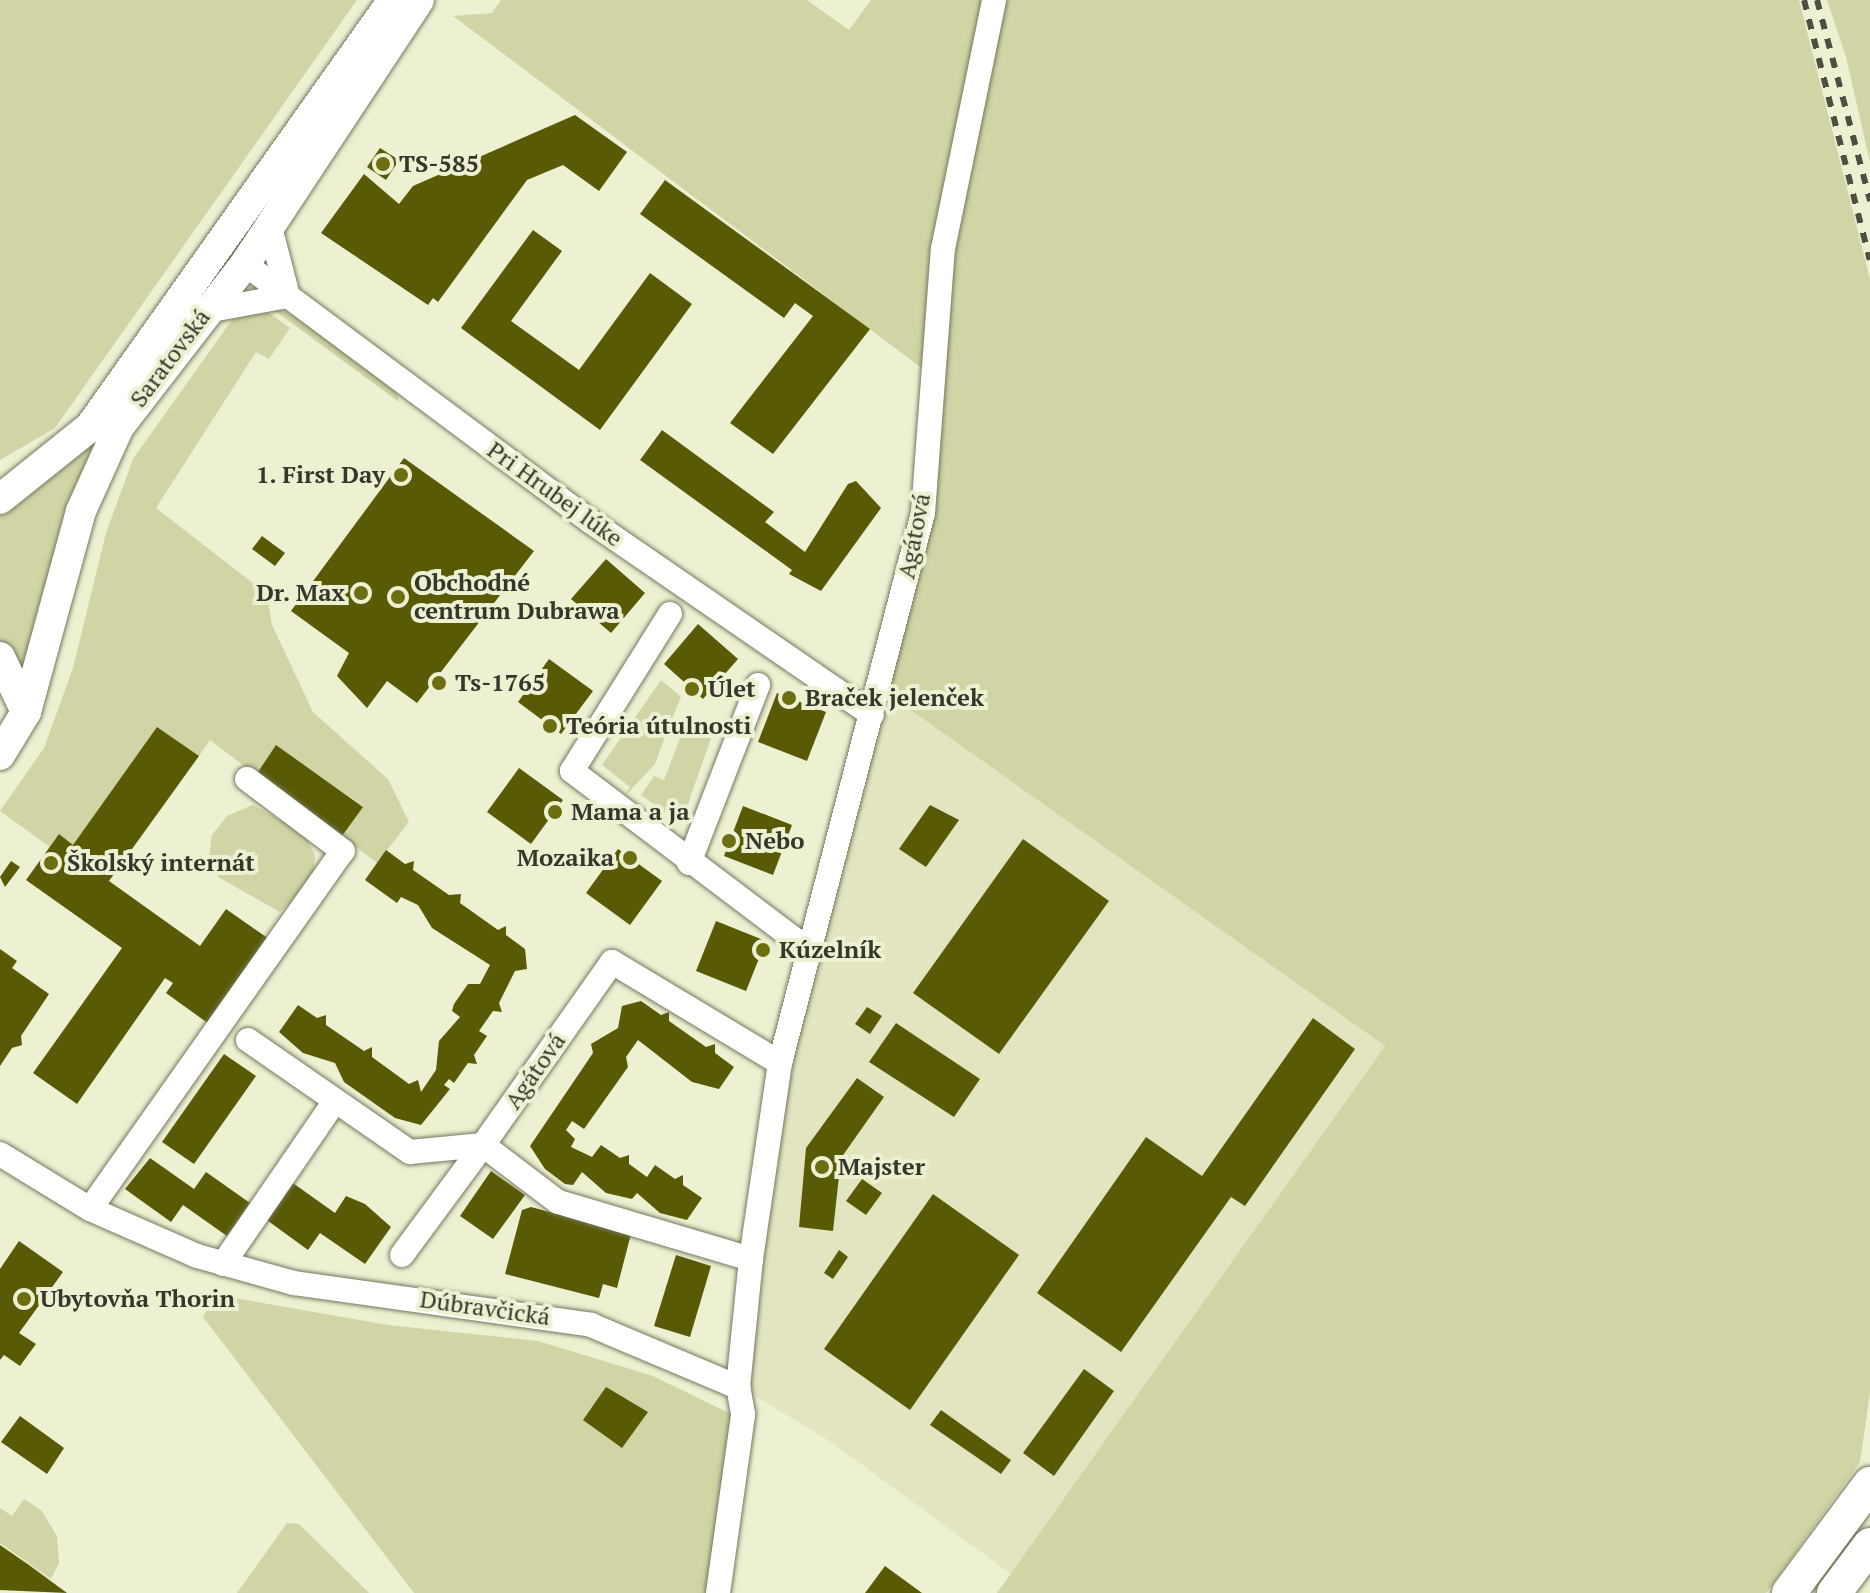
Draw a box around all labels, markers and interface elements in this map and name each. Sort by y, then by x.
place label: TS-585 [399,150,479,178]
marker: TS-585 [374,155,392,173]
street label: Saratovská [124,303,216,413]
street label: Pri Hrubej lúke [482,435,628,553]
place label: 1. First Day [255,461,385,489]
marker: 1. First Day [392,466,410,484]
street label: Agátová [892,491,936,581]
place label: Obchodné centrum Dubrawa [414,569,620,625]
place label: Dr. Max [255,579,345,607]
marker: Dr. Max [352,584,370,602]
marker: Obchodné centrum Dubrawa [389,588,407,606]
place label: Ts-1765 [455,669,545,697]
marker: Ts-1765 [430,674,448,692]
place label: Úlet [708,675,756,703]
marker: Úlet [683,680,701,698]
place label: Braček jelenček [805,684,984,712]
marker: Braček jelenček [780,689,798,707]
place label: Teória útulnosti [566,712,751,740]
marker: Teória útulnosti [541,717,559,735]
place label: Mama a ja [571,798,690,826]
marker: Mama a ja [546,803,564,821]
place label: Nebo [745,827,804,855]
marker: Nebo [720,832,738,850]
place label: Mozaika [517,844,614,872]
place label: Školský internát [67,849,255,877]
marker: Mozaika [621,849,639,867]
marker: Školský internát [42,854,60,872]
place label: Kúzelník [779,936,881,964]
marker: Kúzelník [754,941,772,959]
street label: Agátová [498,1027,572,1115]
place label: Majster [838,1153,925,1181]
marker: Majster [813,1158,831,1176]
place label: Ubytovňa Thorin [40,1285,235,1313]
street label: Dúbravčická [418,1285,552,1331]
marker: Ubytovňa Thorin [15,1290,33,1308]

